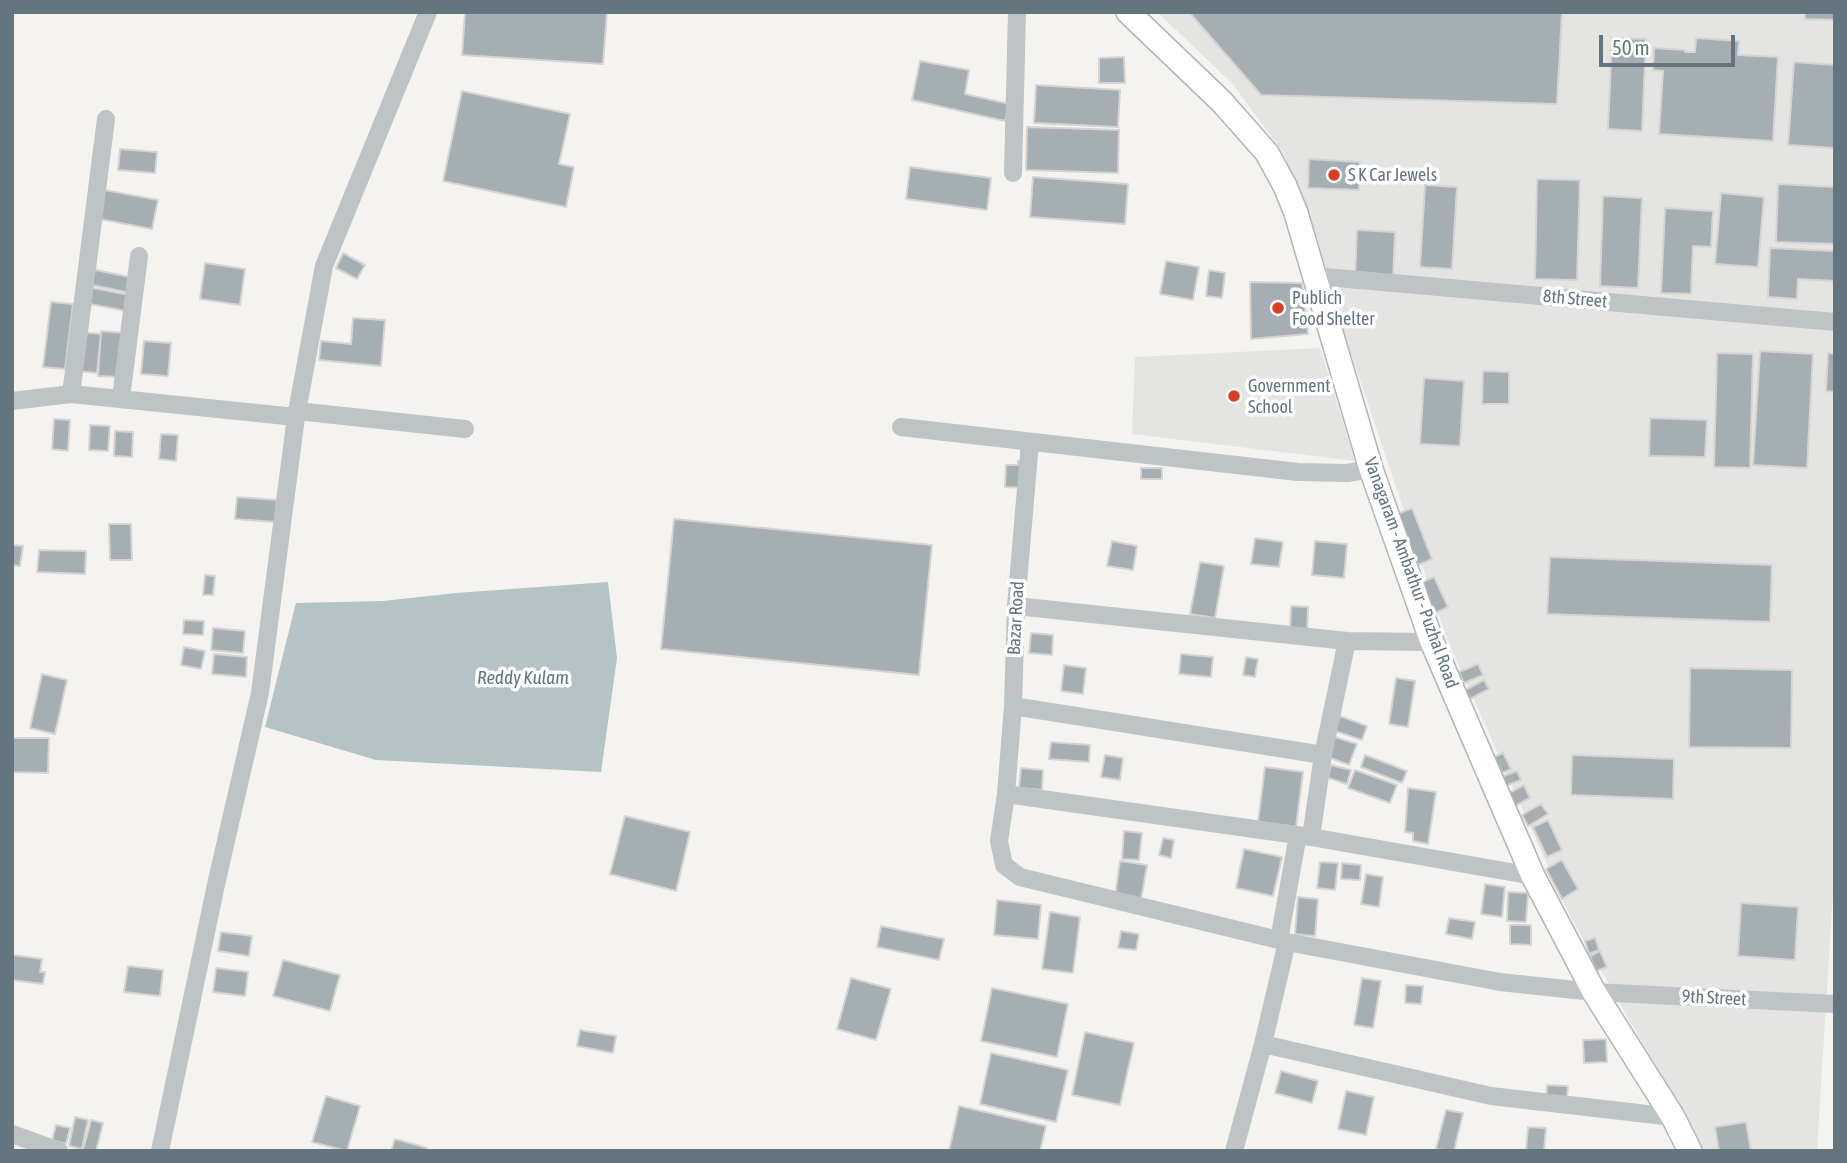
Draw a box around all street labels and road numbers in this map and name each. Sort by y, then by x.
street label: 8th Street [1542,285,1608,313]
street label: Vanagaram - Ambathur - Puzhal Road [1359,455,1463,691]
street label: Bazar Road [1003,581,1029,655]
street label: 9th Street [1681,986,1747,1010]

